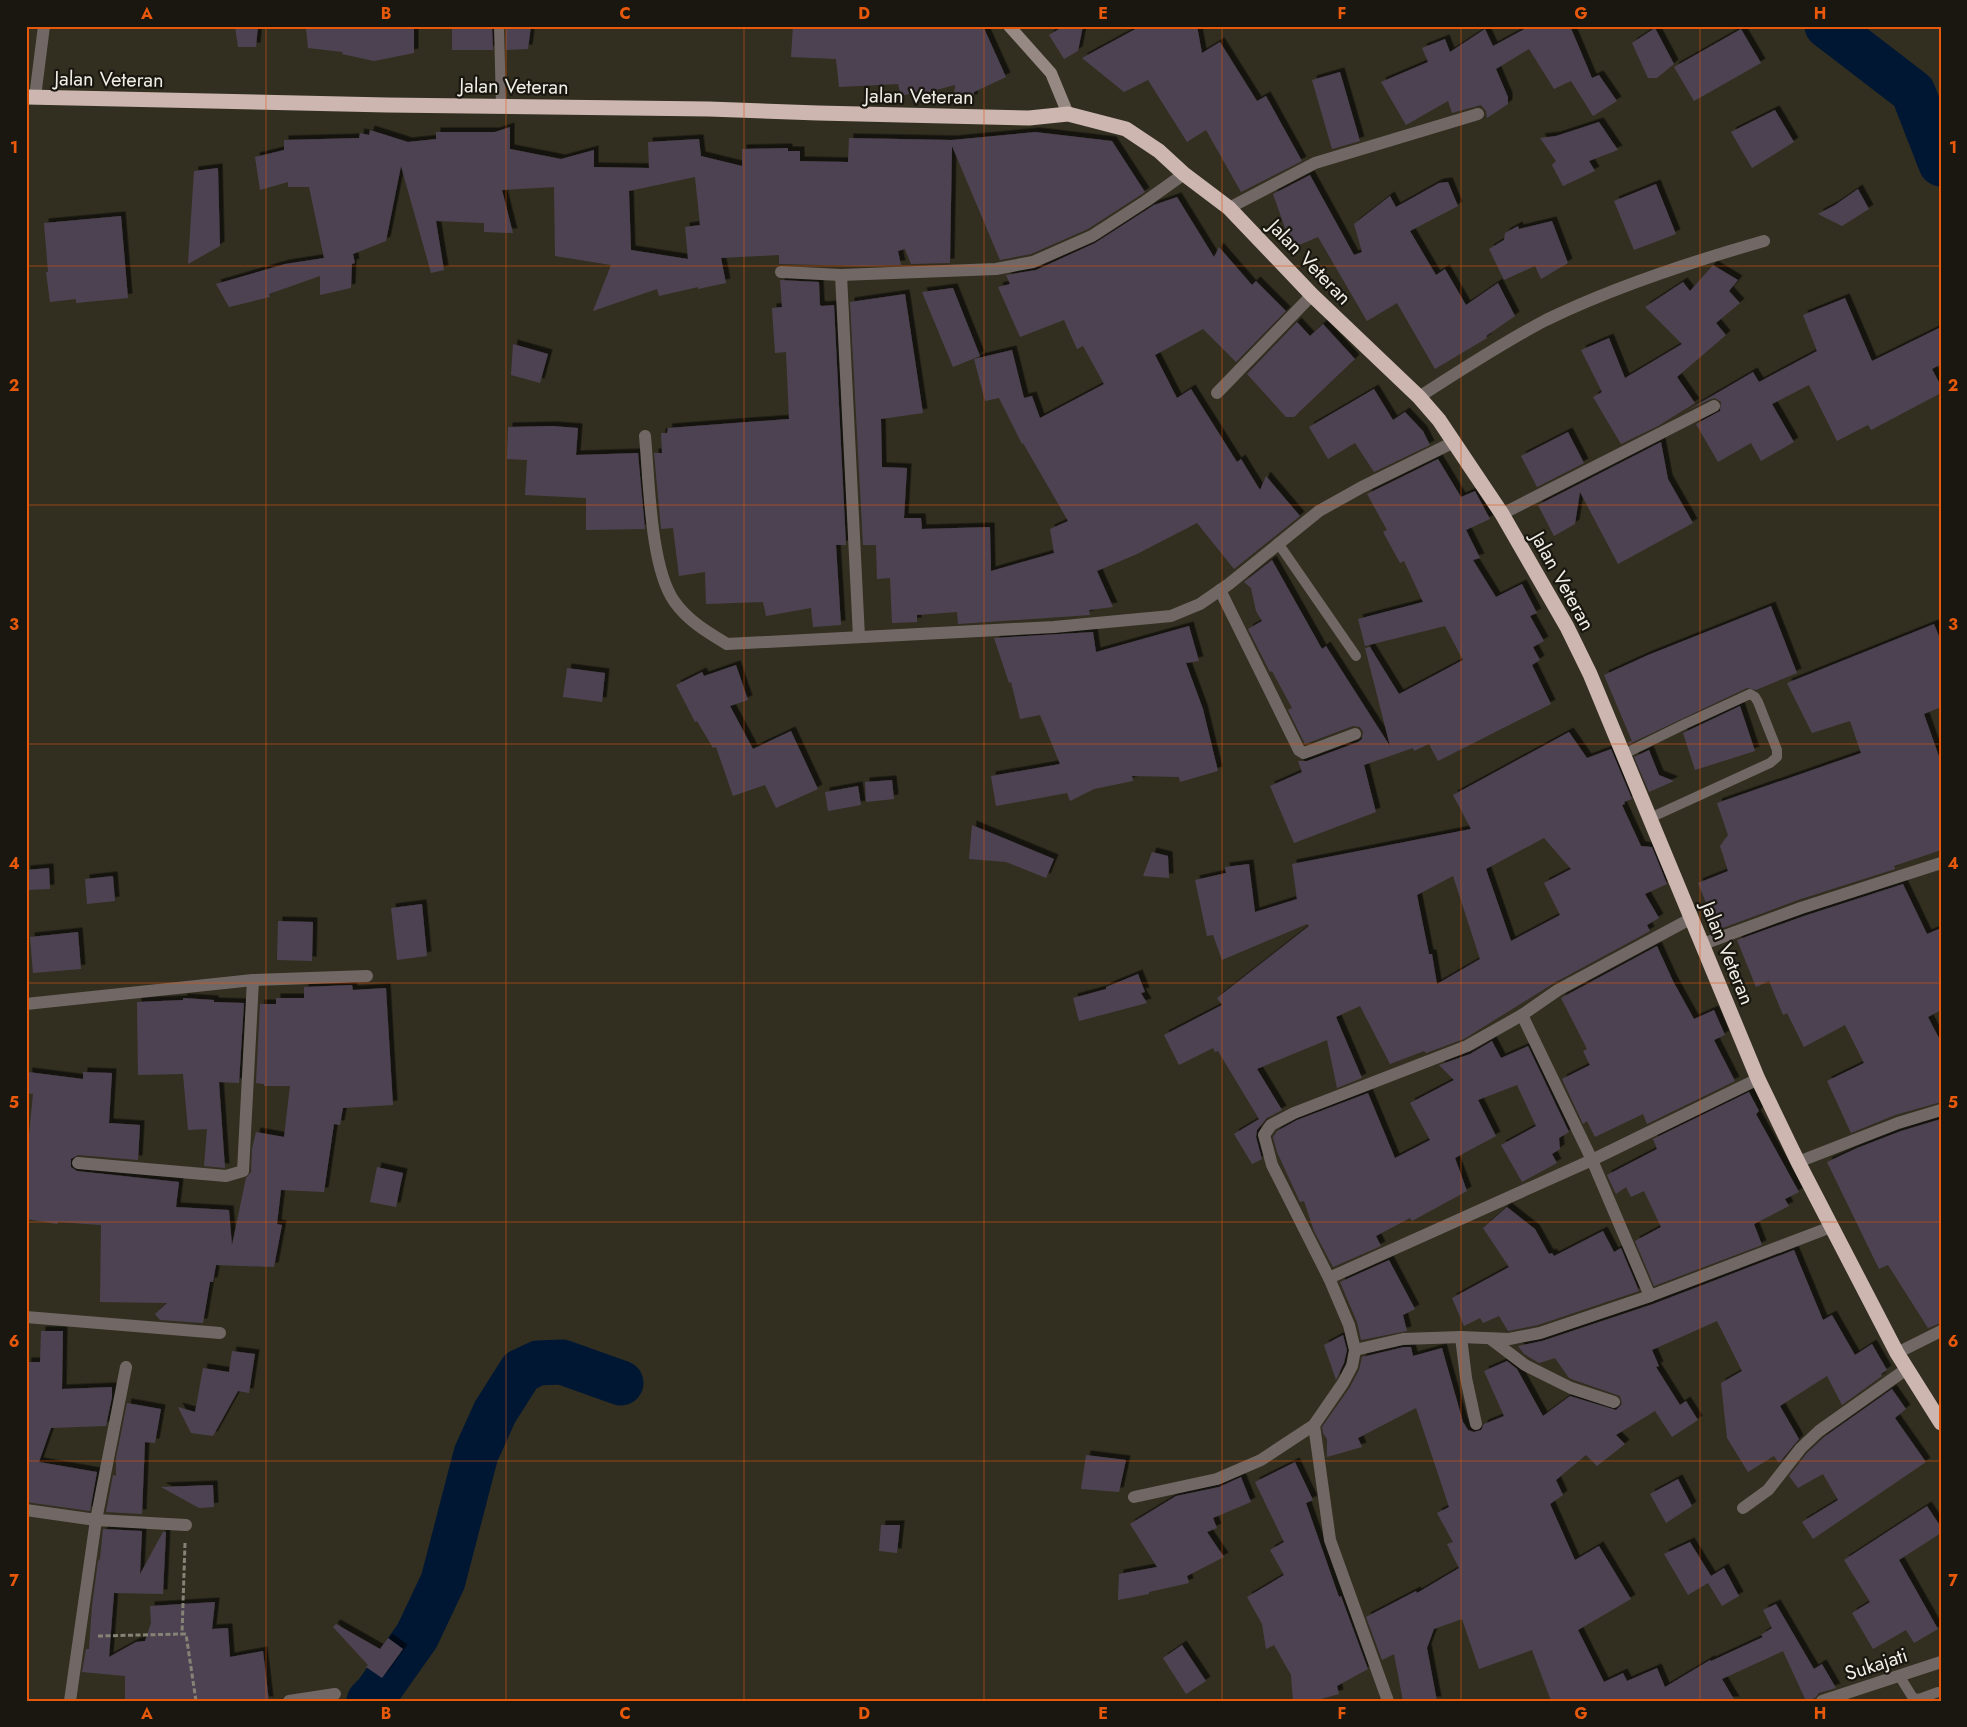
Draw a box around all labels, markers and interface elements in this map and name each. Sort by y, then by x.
text: A [140,2,153,25]
text: B [381,2,391,25]
text: C [619,2,631,25]
text: D [858,2,870,25]
text: E [1098,2,1108,25]
text: F [1338,2,1346,25]
text: G [1574,2,1588,25]
text: H [1814,2,1826,25]
street label: Jalan Veteran [51,64,164,95]
street label: Jalan Veteran [456,71,569,102]
street label: Jalan Veteran [861,81,974,112]
text: 1 [10,136,18,159]
text: 1 [1949,136,1957,159]
street label: Jalan Veteran [1259,211,1358,312]
text: 2 [9,374,19,397]
text: 2 [1948,374,1958,397]
street label: Jalan Veteran [1522,524,1602,636]
text: 3 [9,613,19,636]
text: 3 [1948,613,1958,636]
text: 4 [8,852,20,875]
text: 4 [1947,852,1959,875]
street label: Jalan Veteran [1693,894,1761,1009]
text: 5 [9,1091,19,1114]
text: 5 [1948,1091,1958,1114]
text: 6 [9,1330,19,1353]
text: 6 [1948,1330,1958,1353]
text: 7 [9,1569,19,1592]
text: 7 [1948,1569,1958,1592]
street label: Sukajati [1841,1641,1911,1688]
text: A [140,1702,153,1725]
text: B [381,1702,391,1725]
text: C [619,1702,631,1725]
text: D [858,1702,870,1725]
text: E [1098,1702,1108,1725]
text: F [1338,1702,1346,1725]
text: G [1574,1702,1588,1725]
text: H [1814,1702,1826,1725]

